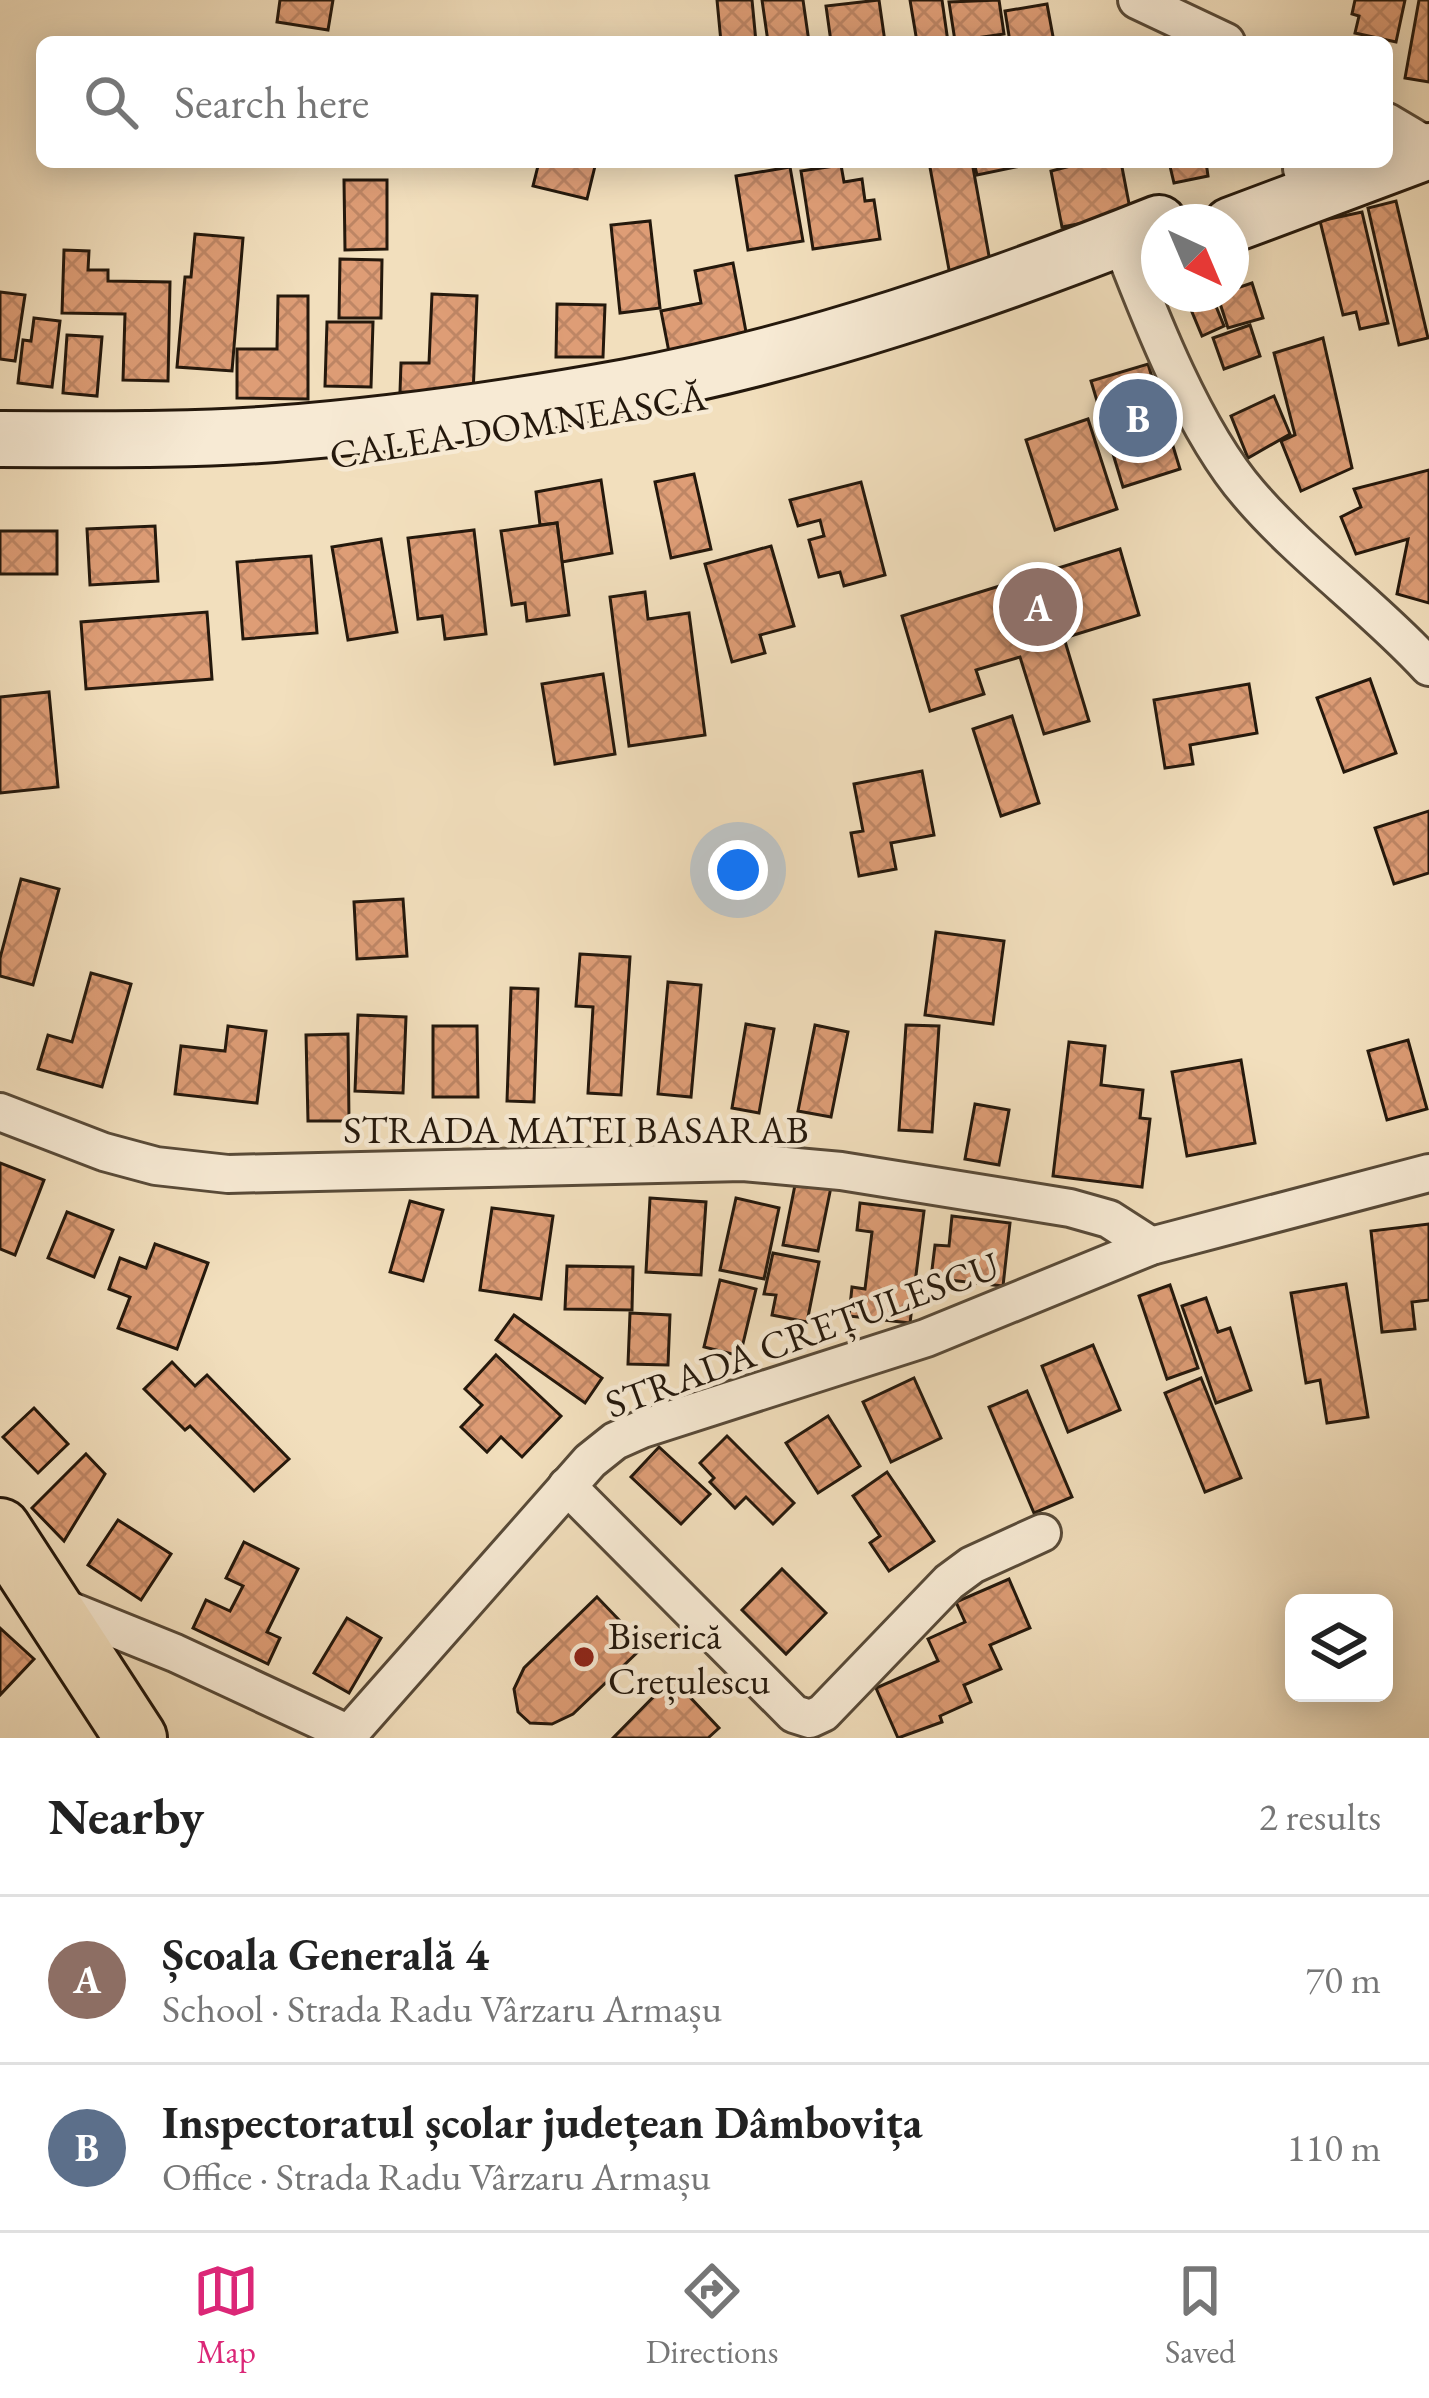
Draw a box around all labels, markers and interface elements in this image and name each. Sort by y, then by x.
search box [36,36,1393,168]
icon: search [78,69,144,135]
text: Search here [174,73,369,131]
north arrow [1141,204,1249,312]
street label: CALEA DOMNEASCĂ [326,370,711,480]
pin: B [1099,373,1177,463]
pin: A [999,562,1077,652]
your location [708,840,768,900]
street label: STRADA MATEI BASARAB [343,1104,809,1155]
street label: STRADA CREȚULESCU [598,1239,1006,1429]
map controls [1285,1594,1393,1702]
button: layers [1285,1594,1393,1702]
place label: Biserică Crețulescu [608,1610,771,1706]
marker: Biserică Crețulescu [571,1644,597,1670]
text: Nearby [48,1783,204,1849]
text: 2 results [1259,1791,1381,1842]
text: Școala Generală 4 [162,1925,489,1983]
text: A [73,1954,101,2005]
text: 70 m [1305,1954,1381,2005]
text: School · Strada Radu Vârzaru Armașu [162,1983,722,2034]
text: Inspectoratul școlar județean Dâmbovița [162,2093,922,2151]
text: B [75,2122,99,2173]
text: 110 m [1287,2122,1381,2173]
text: Office · Strada Radu Vârzaru Armașu [162,2151,711,2202]
tab: Map [193,2258,259,2373]
tab: Directions [646,2258,779,2373]
tab: Saved [1165,2258,1236,2373]

